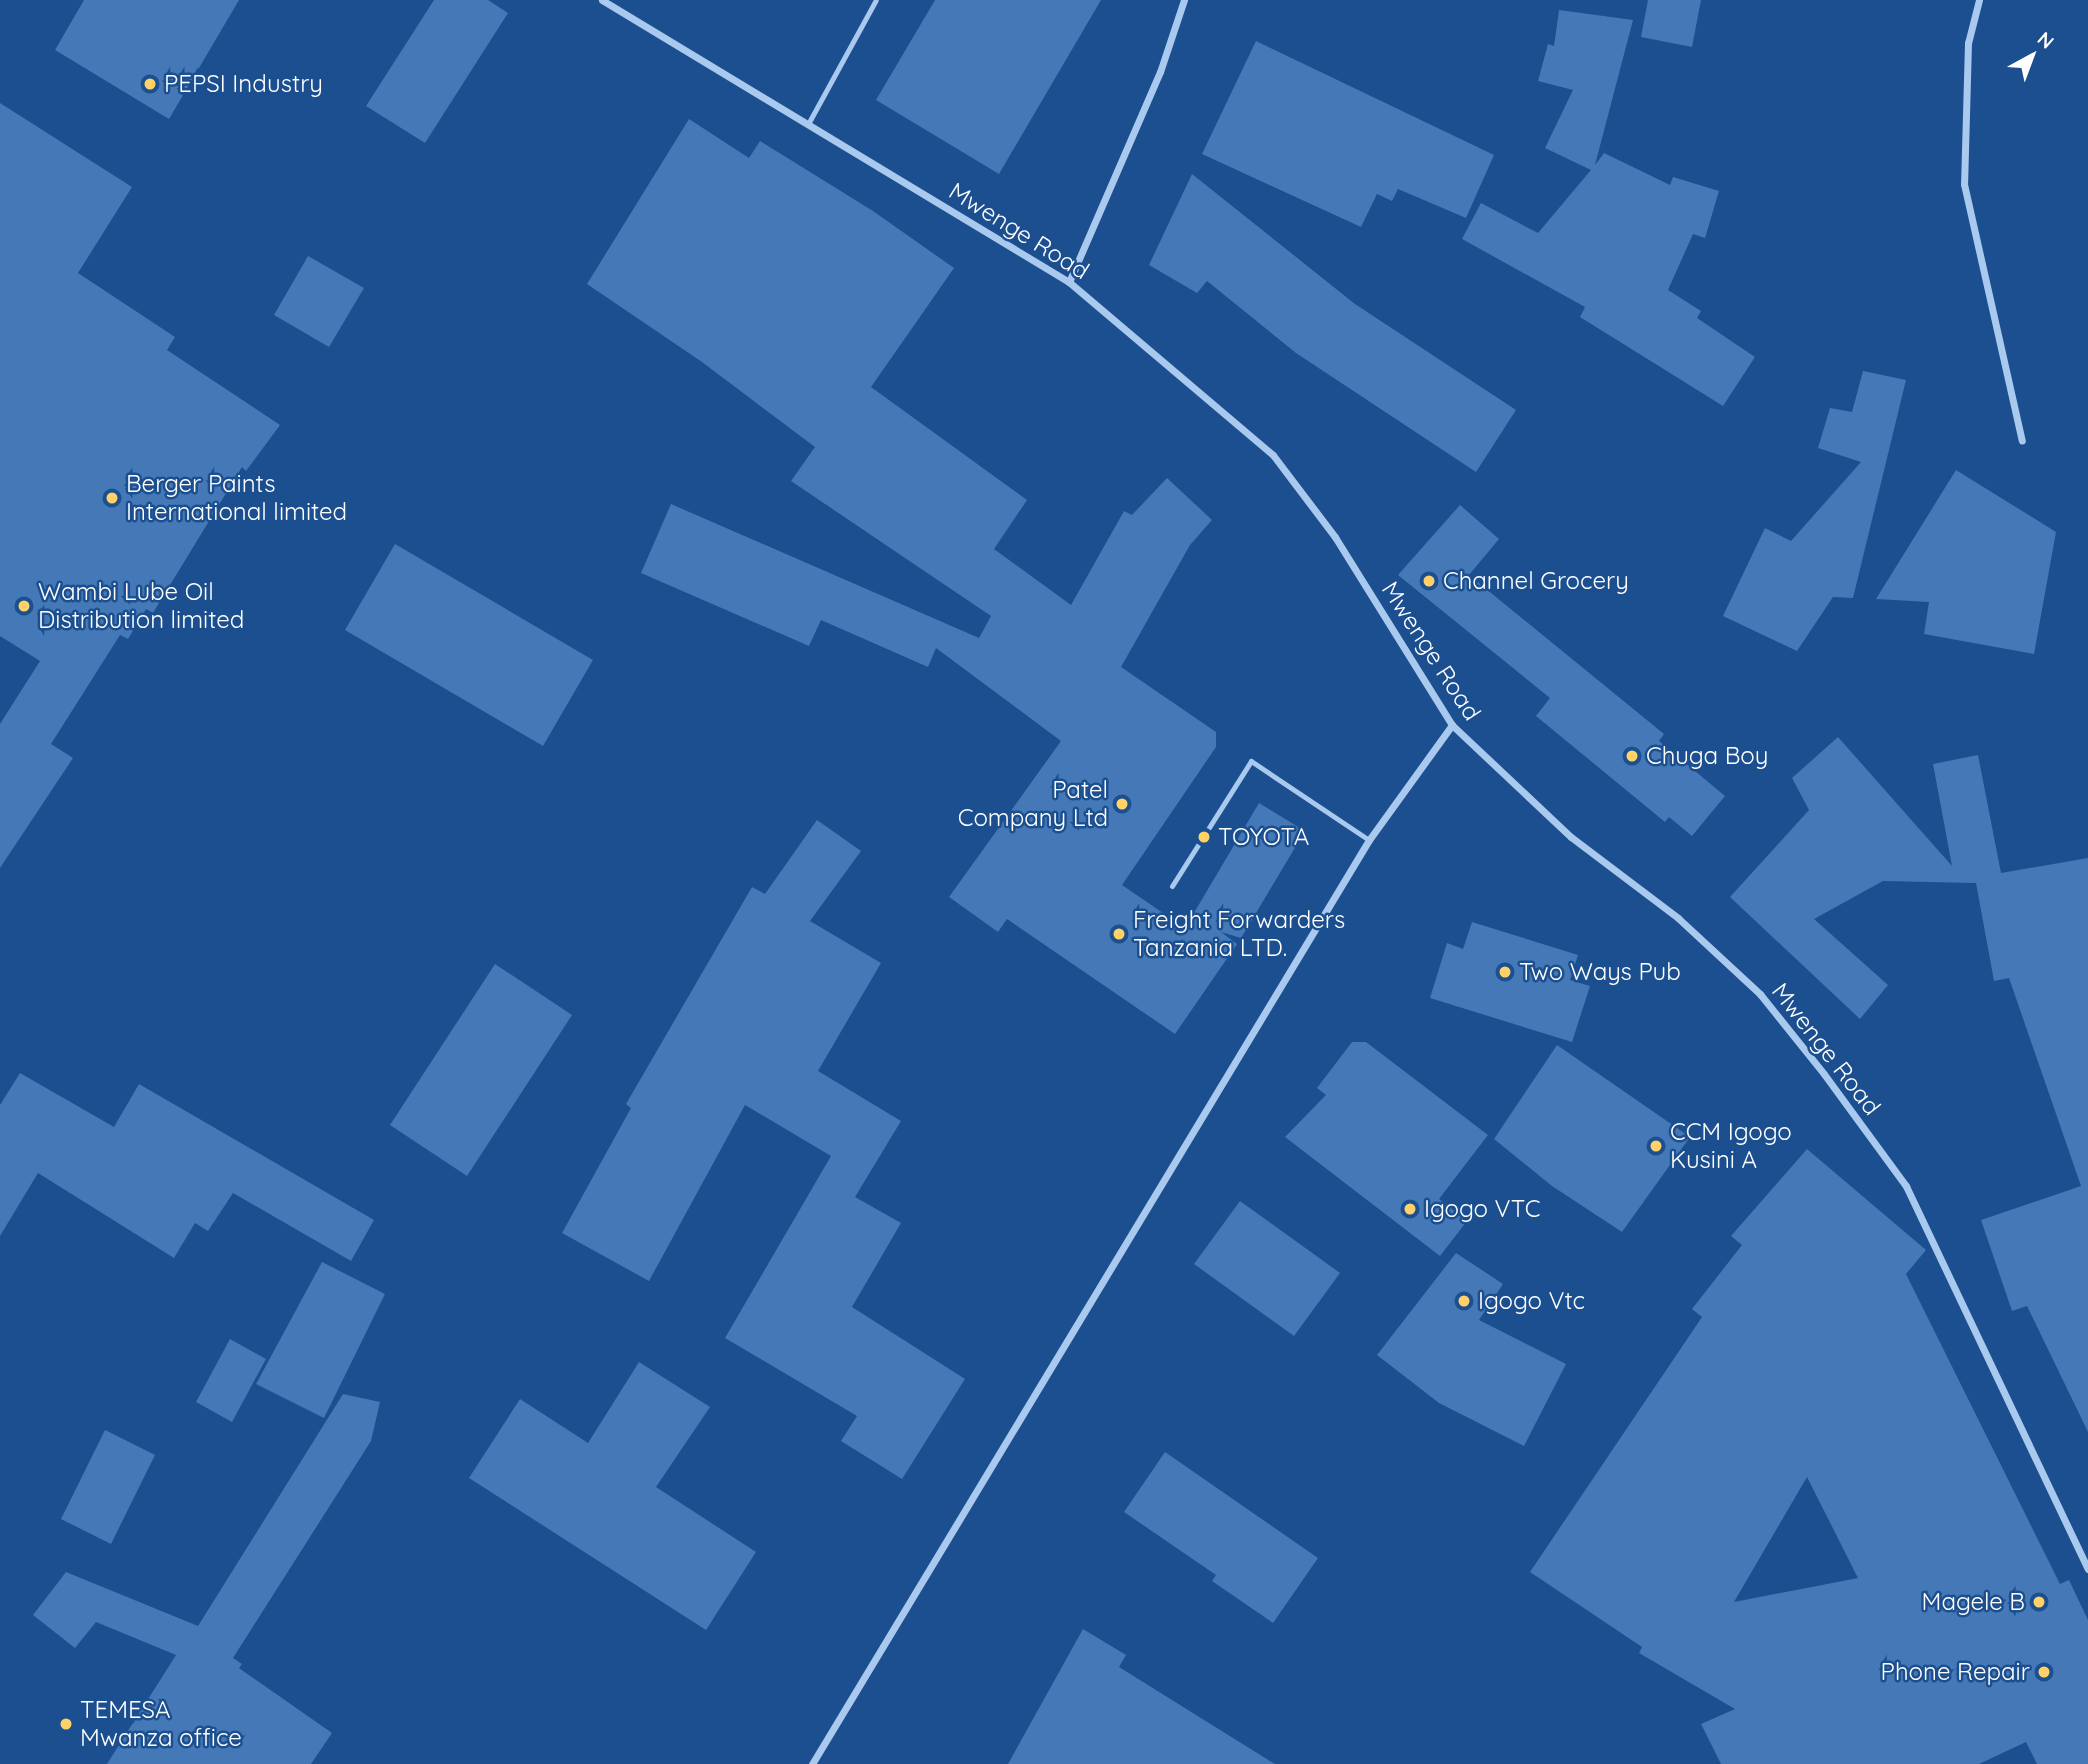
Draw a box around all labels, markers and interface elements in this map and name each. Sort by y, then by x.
north arrow [1997,21,2067,91]
text: N [2033,27,2059,54]
place label: PEPSI Industry [164,70,323,98]
marker: PEPSI Industry [142,76,158,92]
street label: Mwenge Road [944,177,1094,285]
place label: Berger Paints International limited [126,470,347,526]
marker: Berger Paints International limited [104,490,120,506]
place label: Channel Grocery [1443,567,1629,595]
marker: Channel Grocery [1421,573,1437,589]
street label: Mwenge Road [1375,576,1487,726]
place label: Wambi Lube Oil Distribution limited [38,578,244,634]
marker: Wambi Lube Oil Distribution limited [16,598,32,614]
place label: Chuga Boy [1646,742,1768,770]
marker: Chuga Boy [1624,748,1640,764]
place label: Patel Company Ltd [958,776,1108,832]
marker: Patel Company Ltd [1114,796,1130,812]
place label: TOYOTA [1218,823,1309,851]
marker: TOYOTA [1196,829,1212,845]
place label: Freight Forwarders Tanzania LTD. [1133,906,1345,962]
marker: Freight Forwarders Tanzania LTD. [1111,926,1127,942]
place label: Two Ways Pub [1519,958,1681,986]
marker: Two Ways Pub [1497,964,1513,980]
street label: Mwenge Road [1766,977,1886,1121]
place label: CCM Igogo Kusini A [1670,1118,1792,1174]
marker: CCM Igogo Kusini A [1648,1138,1664,1154]
place label: Igogo VTC [1424,1195,1540,1223]
marker: Igogo VTC [1402,1201,1418,1217]
place label: Igogo Vtc [1478,1287,1585,1315]
marker: Igogo Vtc [1456,1293,1472,1309]
place label: Magele B [1922,1588,2025,1616]
marker: Magele B [2031,1594,2047,1610]
place label: Phone Repair [1881,1658,2030,1686]
marker: Phone Repair [2036,1664,2052,1680]
place label: TEMESA Mwanza office [80,1696,242,1752]
marker: TEMESA Mwanza office [58,1716,74,1732]

